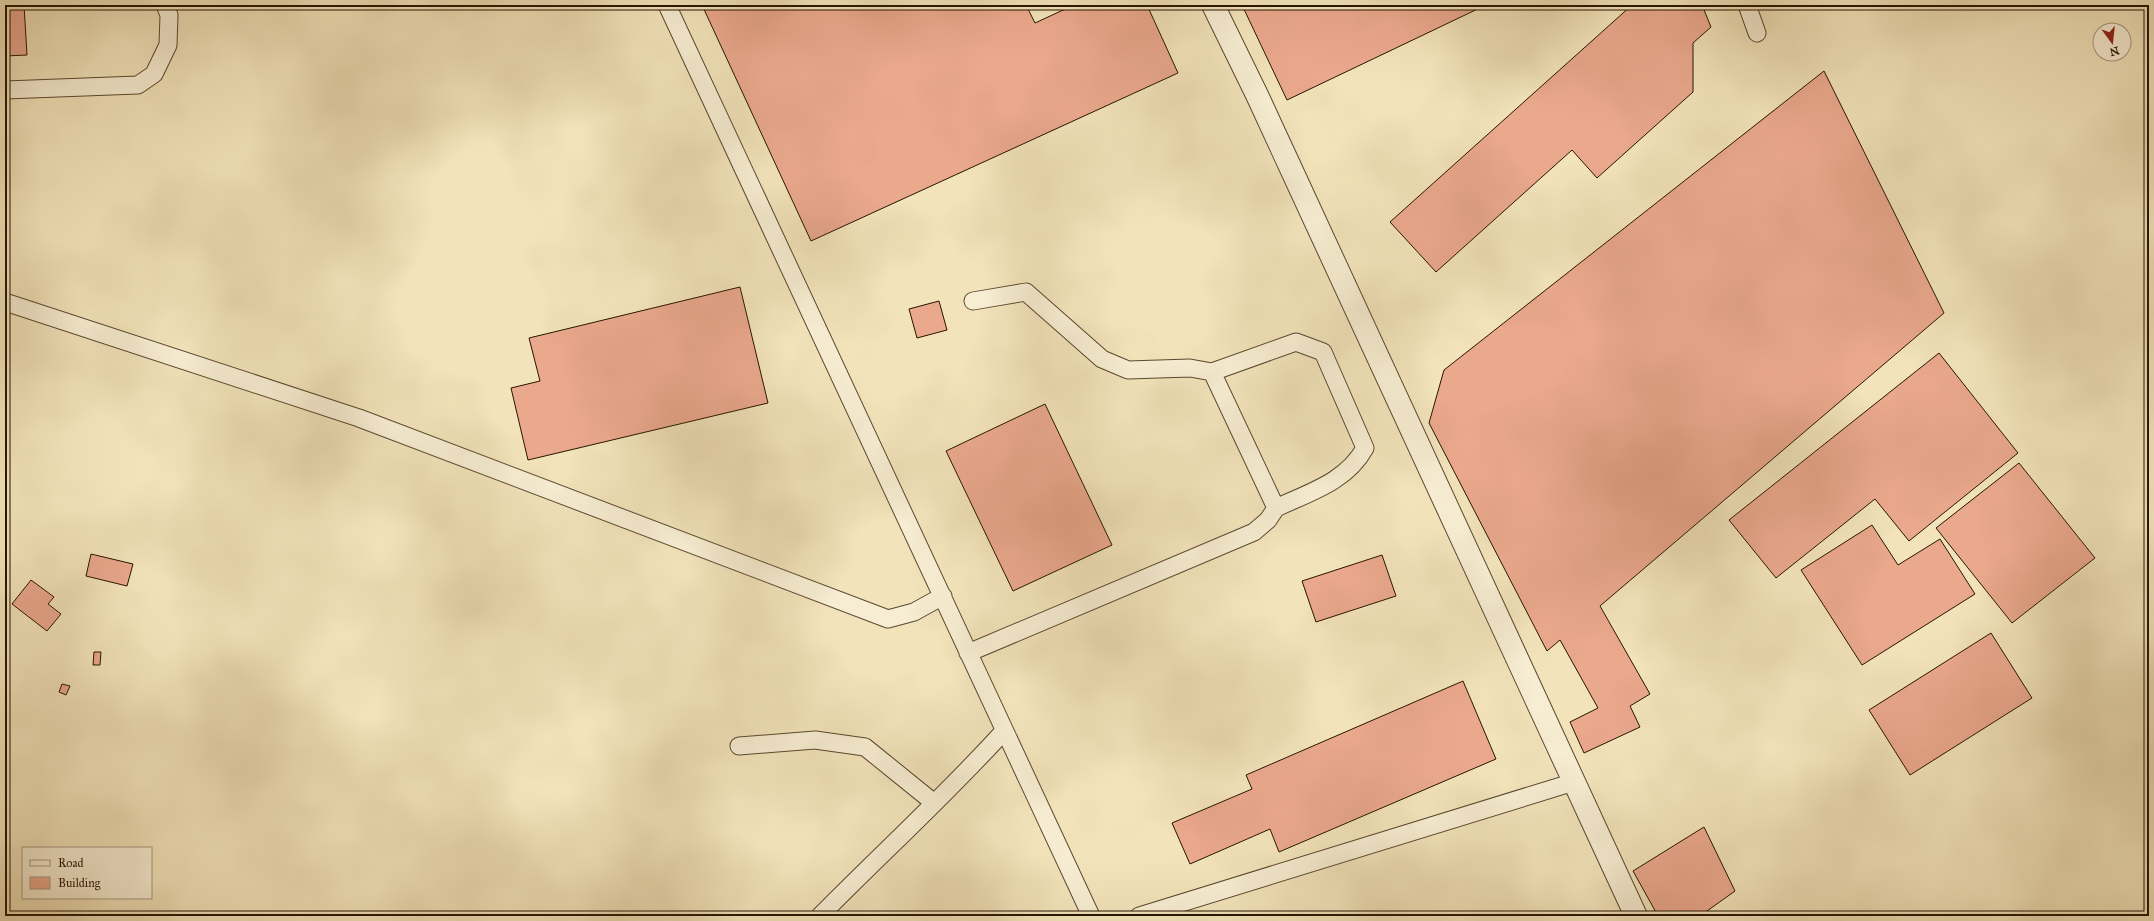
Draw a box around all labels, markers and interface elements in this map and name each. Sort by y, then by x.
north arrow [2092,22,2132,62]
text: N [2108,44,2121,59]
legend [22,847,152,899]
text: Road [58,856,84,870]
text: Building [58,876,101,891]

